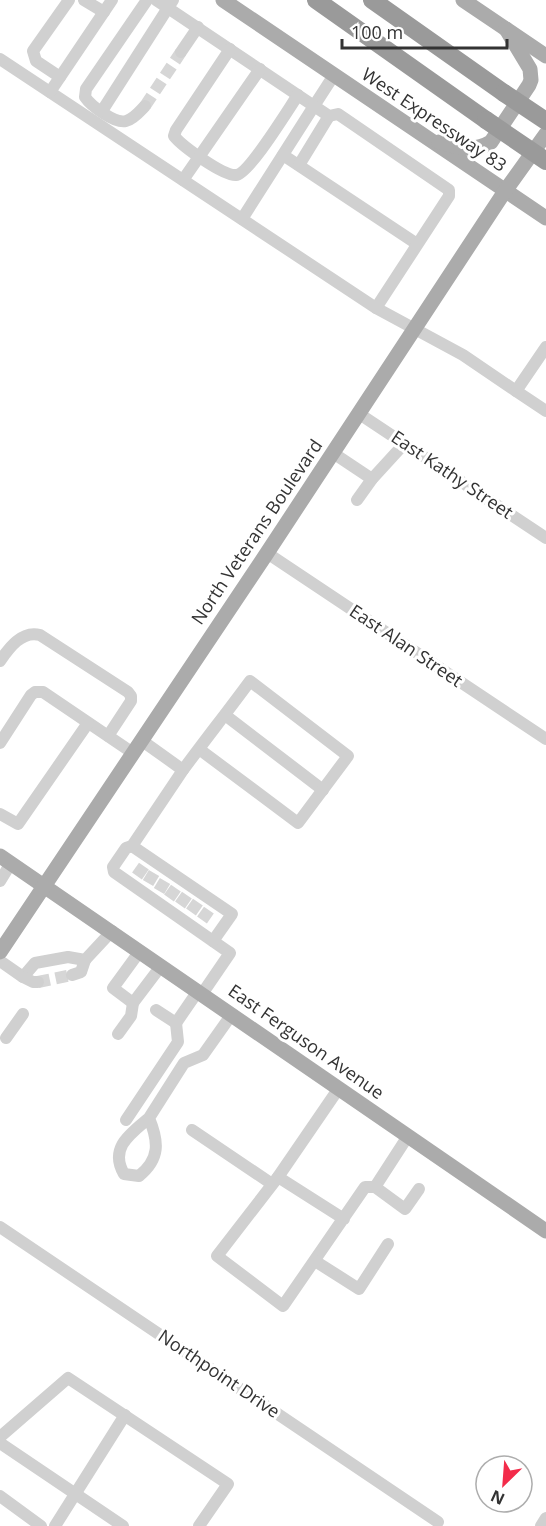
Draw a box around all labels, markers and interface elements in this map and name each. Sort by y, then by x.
scale bar [342,12,507,50]
text: 100 m [351,20,403,44]
street label: West Expressway 83 [358,62,512,177]
street label: East Kathy Street [387,424,518,524]
street label: North Veterans Boulevard [185,434,327,629]
street label: East Alan Street [345,598,468,692]
street label: East Ferguson Avenue [224,978,389,1104]
street label: Northpoint Drive [154,1324,285,1423]
north arrow [474,1454,534,1514]
text: N [487,1485,508,1510]

